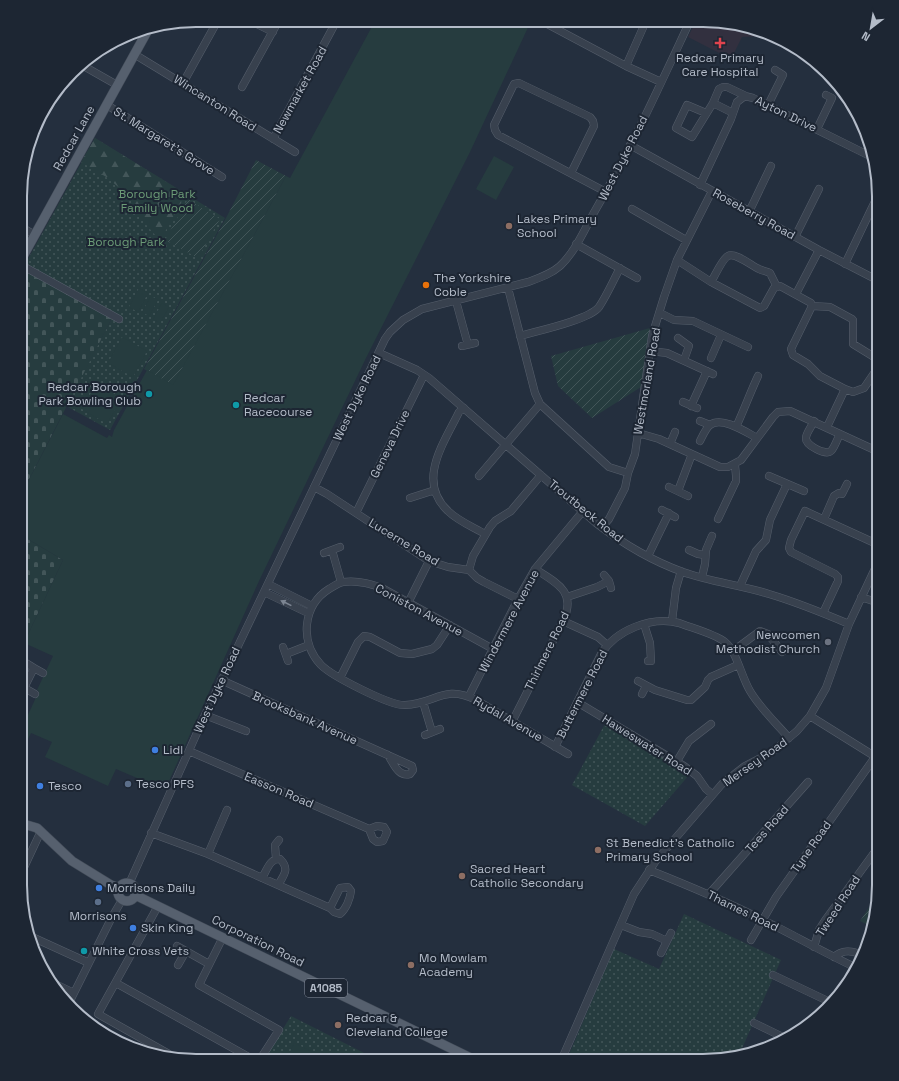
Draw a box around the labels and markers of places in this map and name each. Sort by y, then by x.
marker: Redcar Primary Care Hospital [714,37,726,49]
place label: Redcar Primary Care Hospital [676,50,764,80]
place label: Lakes Primary School [517,211,597,241]
marker: Lakes Primary School [504,221,514,231]
place label: The Yorkshire Coble [434,270,511,300]
marker: The Yorkshire Coble [421,280,431,290]
place label: Redcar Borough Park Bowling Club [38,379,141,409]
marker: Redcar Borough Park Bowling Club [144,389,154,399]
place label: Redcar Racecourse [244,390,312,420]
marker: Redcar Racecourse [231,400,241,410]
place label: Newcomen Methodist Church [716,627,820,657]
marker: Newcomen Methodist Church [823,637,833,647]
place label: Lidl [163,742,183,758]
marker: Lidl [150,745,160,755]
place label: Tesco PFS [136,776,194,792]
place label: Tesco [48,778,82,794]
marker: Tesco PFS [123,779,133,789]
marker: Tesco [35,781,45,791]
place label: St Benedict's Catholic Primary School [606,835,735,865]
marker: St Benedict's Catholic Primary School [593,845,603,855]
place label: Sacred Heart Catholic Secondary [470,861,584,891]
marker: Sacred Heart Catholic Secondary [457,871,467,881]
place label: Morrisons Daily [107,880,195,896]
marker: Morrisons Daily [94,883,104,893]
marker: Morrisons [93,897,103,907]
place label: Morrisons [69,908,127,924]
place label: Skin King [141,920,194,936]
marker: Skin King [128,923,138,933]
place label: White Cross Vets [92,943,189,959]
marker: White Cross Vets [79,946,89,956]
place label: Mo Mowlam Academy [419,950,487,980]
marker: Mo Mowlam Academy [406,960,416,970]
place label: Redcar & Cleveland College [346,1010,448,1040]
marker: Redcar & Cleveland College [333,1020,343,1030]

